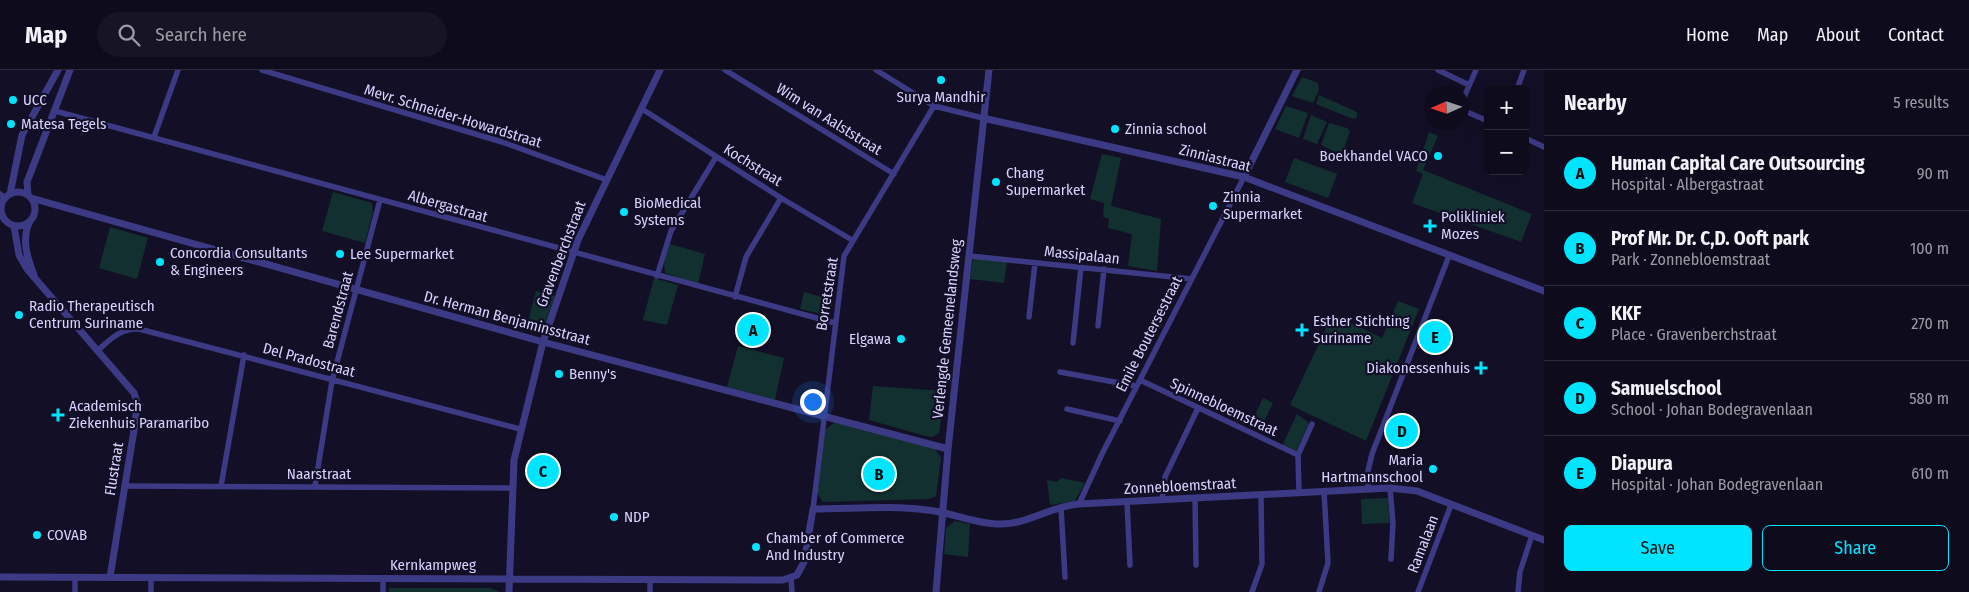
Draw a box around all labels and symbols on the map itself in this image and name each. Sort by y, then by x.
marker: Surya Mandhir [935,74,947,86]
street label: Wim van Aalststraat [773,79,885,159]
street label: Mevr. Schneider-Howardstraat [362,80,544,152]
north arrow [1424,85,1469,130]
place label: Surya Mandhir [897,88,986,106]
place label: UCC [23,91,47,109]
marker: UCC [7,94,19,106]
place label: Matesa Tegels [21,115,106,133]
marker: Matesa Tegels [5,118,17,130]
place label: Zinnia school [1125,120,1207,138]
marker: Zinnia school [1109,123,1121,135]
street label: Kochstraat [720,140,786,190]
street label: Zinniastraat [1177,140,1253,176]
place label: Boekhandel VACO [1320,147,1428,165]
marker: Boekhandel VACO [1432,150,1444,162]
place label: Chang Supermarket [1006,164,1085,199]
marker: Chang Supermarket [990,176,1002,188]
street label: Albergastraat [406,186,490,226]
place label: Zinnia Supermarket [1223,188,1302,223]
place label: BioMedical Systems [634,194,701,229]
street label: Gravenberchstraat [532,198,590,310]
marker: Zinnia Supermarket [1207,200,1219,212]
marker: BioMedical Systems [618,206,630,218]
place label: Polikliniek Mozes [1441,208,1505,243]
marker: Polikliniek Mozes [1423,219,1437,233]
street label: Verlengde Gemeenelandsweg [929,238,965,420]
street label: Massipalaan [1043,242,1121,268]
place label: Concordia Consultants & Engineers [170,244,307,279]
place label: Lee Supermarket [350,245,454,263]
marker: Lee Supermarket [334,248,346,260]
marker: Concordia Consultants & Engineers [154,256,166,268]
street label: Borretstraat [812,256,842,332]
street label: Barendstraat [319,269,357,351]
street label: Emile Boutersestraat [1112,273,1186,395]
street label: Dr. Herman Benjaminsstraat [422,287,592,349]
place label: Radio Therapeutisch Centrum Suriname [29,297,155,332]
marker: Radio Therapeutisch Centrum Suriname [13,309,25,321]
pin: A [737,311,769,349]
place label: Esther Stichting Suriname [1313,312,1409,347]
pin: E [1419,318,1451,356]
marker: Esther Stichting Suriname [1295,323,1309,337]
place label: Elgawa [849,330,891,348]
marker: Elgawa [895,333,907,345]
street label: Del Pradostraat [261,339,357,381]
place label: Diakonessenhuis [1366,359,1470,377]
marker: Diakonessenhuis [1474,361,1488,375]
place label: Benny's [569,365,616,383]
marker: Benny's [553,368,565,380]
street label: Spinnebloemstraat [1167,374,1281,440]
your location [800,389,826,415]
place label: Academisch Ziekenhuis Paramaribo [69,397,209,432]
marker: Academisch Ziekenhuis Paramaribo [51,408,65,422]
pin: D [1386,412,1418,450]
street label: Flustraat [101,441,127,497]
place label: Maria Hartmannschool [1321,451,1423,486]
pin: C [527,452,559,490]
pin: B [863,455,895,493]
marker: Maria Hartmannschool [1427,463,1439,475]
street label: Naarstraat [287,465,351,483]
street label: Zonnebloemstraat [1124,474,1237,498]
place label: NDP [624,508,650,526]
marker: NDP [608,511,620,523]
street label: Ramalaan [1404,513,1442,575]
place label: COVAB [47,526,87,544]
marker: COVAB [31,529,43,541]
place label: Chamber of Commerce And Industry [766,529,904,564]
marker: Chamber of Commerce And Industry [750,541,762,553]
street label: Kernkampweg [390,556,476,574]

